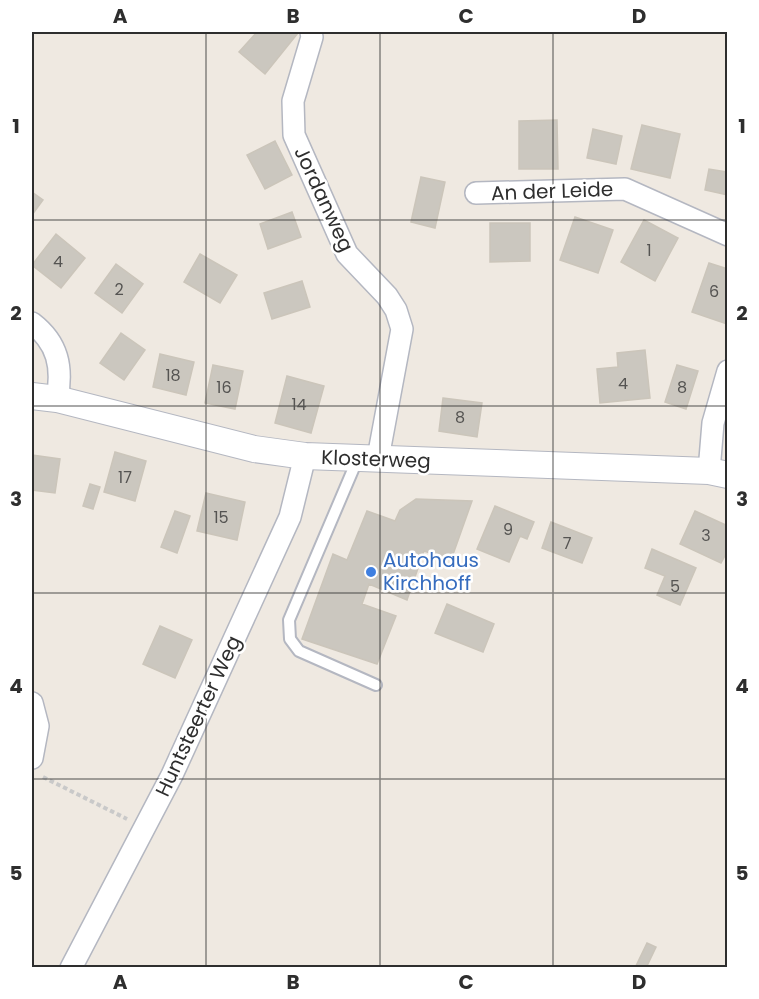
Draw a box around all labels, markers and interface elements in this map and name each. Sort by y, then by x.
text: A [113,2,128,30]
text: B [286,2,300,30]
text: C [458,2,474,30]
text: D [632,2,646,30]
text: 1 [12,112,20,140]
text: 1 [738,112,746,140]
street label: Jordanweg [287,142,361,256]
street label: An der Leide [490,175,614,207]
house number: 1 [646,239,652,262]
house number: 4 [53,250,63,273]
house number: 2 [114,278,124,301]
house number: 6 [709,280,719,303]
text: 2 [10,299,22,327]
text: 2 [736,299,748,327]
house number: 18 [165,364,181,387]
house number: 4 [618,372,628,395]
house number: 16 [216,376,232,399]
house number: 8 [677,376,687,399]
house number: 14 [291,393,307,416]
house number: 8 [455,406,465,429]
street label: Klosterweg [321,443,431,475]
house number: 17 [118,466,132,489]
text: 3 [10,485,22,513]
text: 3 [736,485,748,513]
house number: 15 [213,506,229,529]
house number: 9 [503,518,513,541]
house number: 3 [701,524,711,547]
house number: 7 [563,532,572,555]
place label: Autohaus Kirchhoff [383,546,479,597]
marker: Autohaus Kirchhoff [364,565,378,579]
house number: 5 [670,575,680,598]
street label: Huntsteerter Weg [148,631,248,801]
text: 4 [9,672,23,700]
text: 4 [735,672,749,700]
text: 5 [10,859,23,887]
text: 5 [736,859,749,887]
text: A [113,968,128,996]
text: B [286,968,300,996]
text: C [458,968,474,996]
text: D [632,968,646,996]

